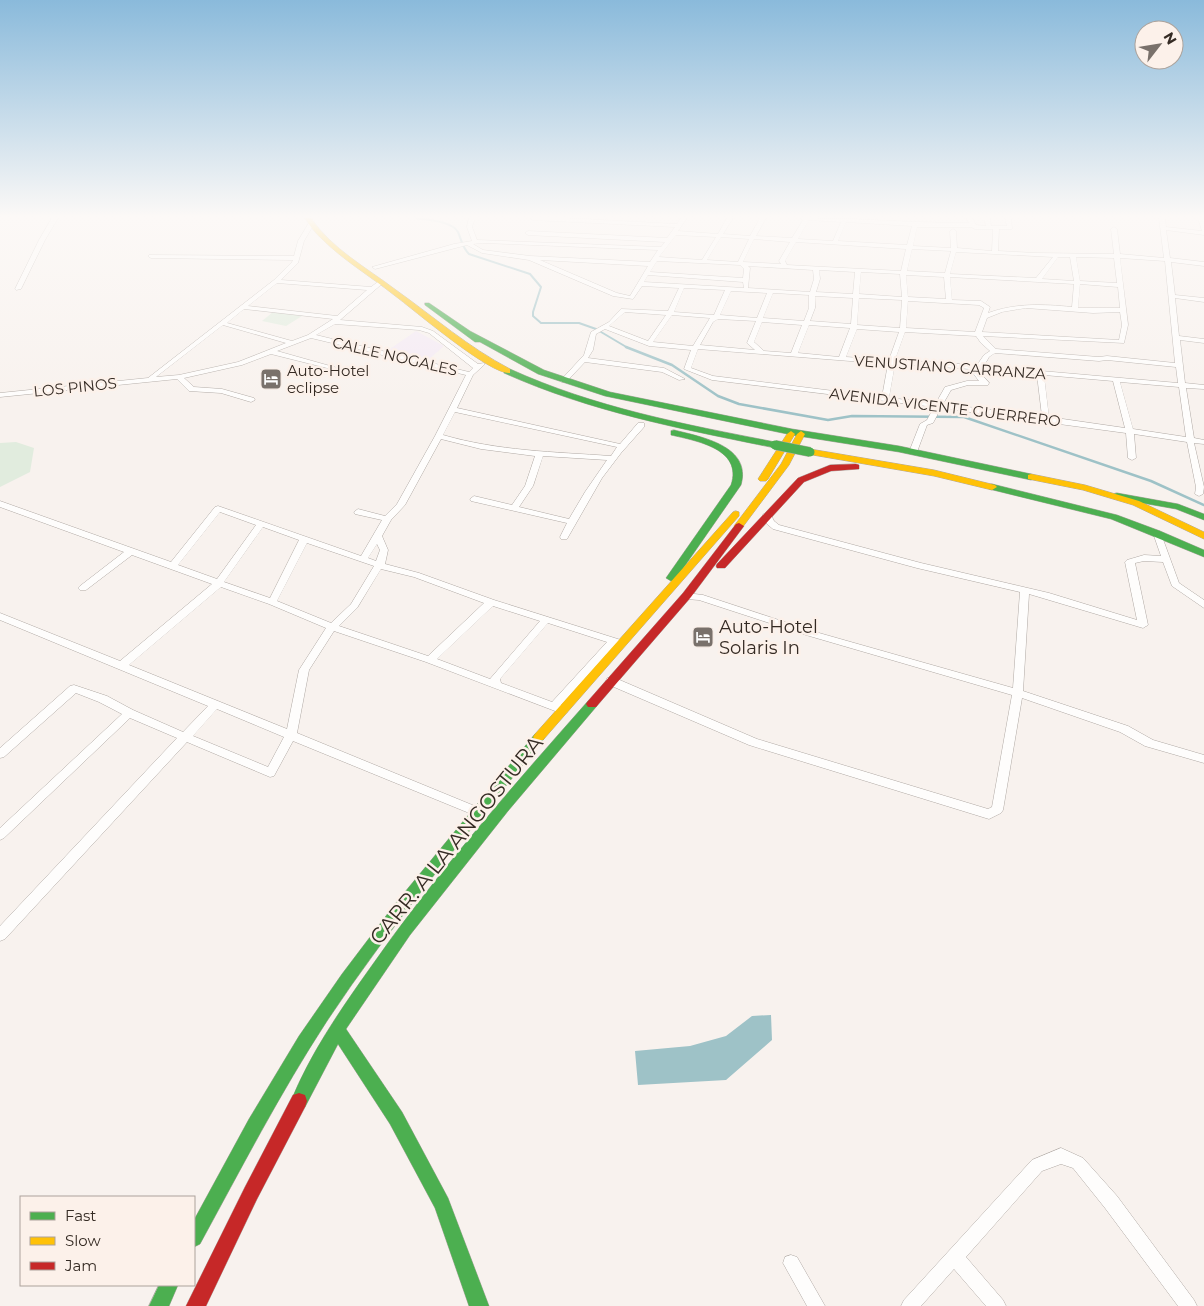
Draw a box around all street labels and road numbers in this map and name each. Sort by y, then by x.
street label: CALLE NOGALES [331,332,459,380]
street label: VENUSTIANO CARRANZA [853,351,1047,383]
street label: LOS PINOS [32,373,118,401]
street label: AVENIDA VICENTE GUERRERO [828,383,1062,431]
street label: CARR. A LA ANGOSTURA [364,730,548,949]

